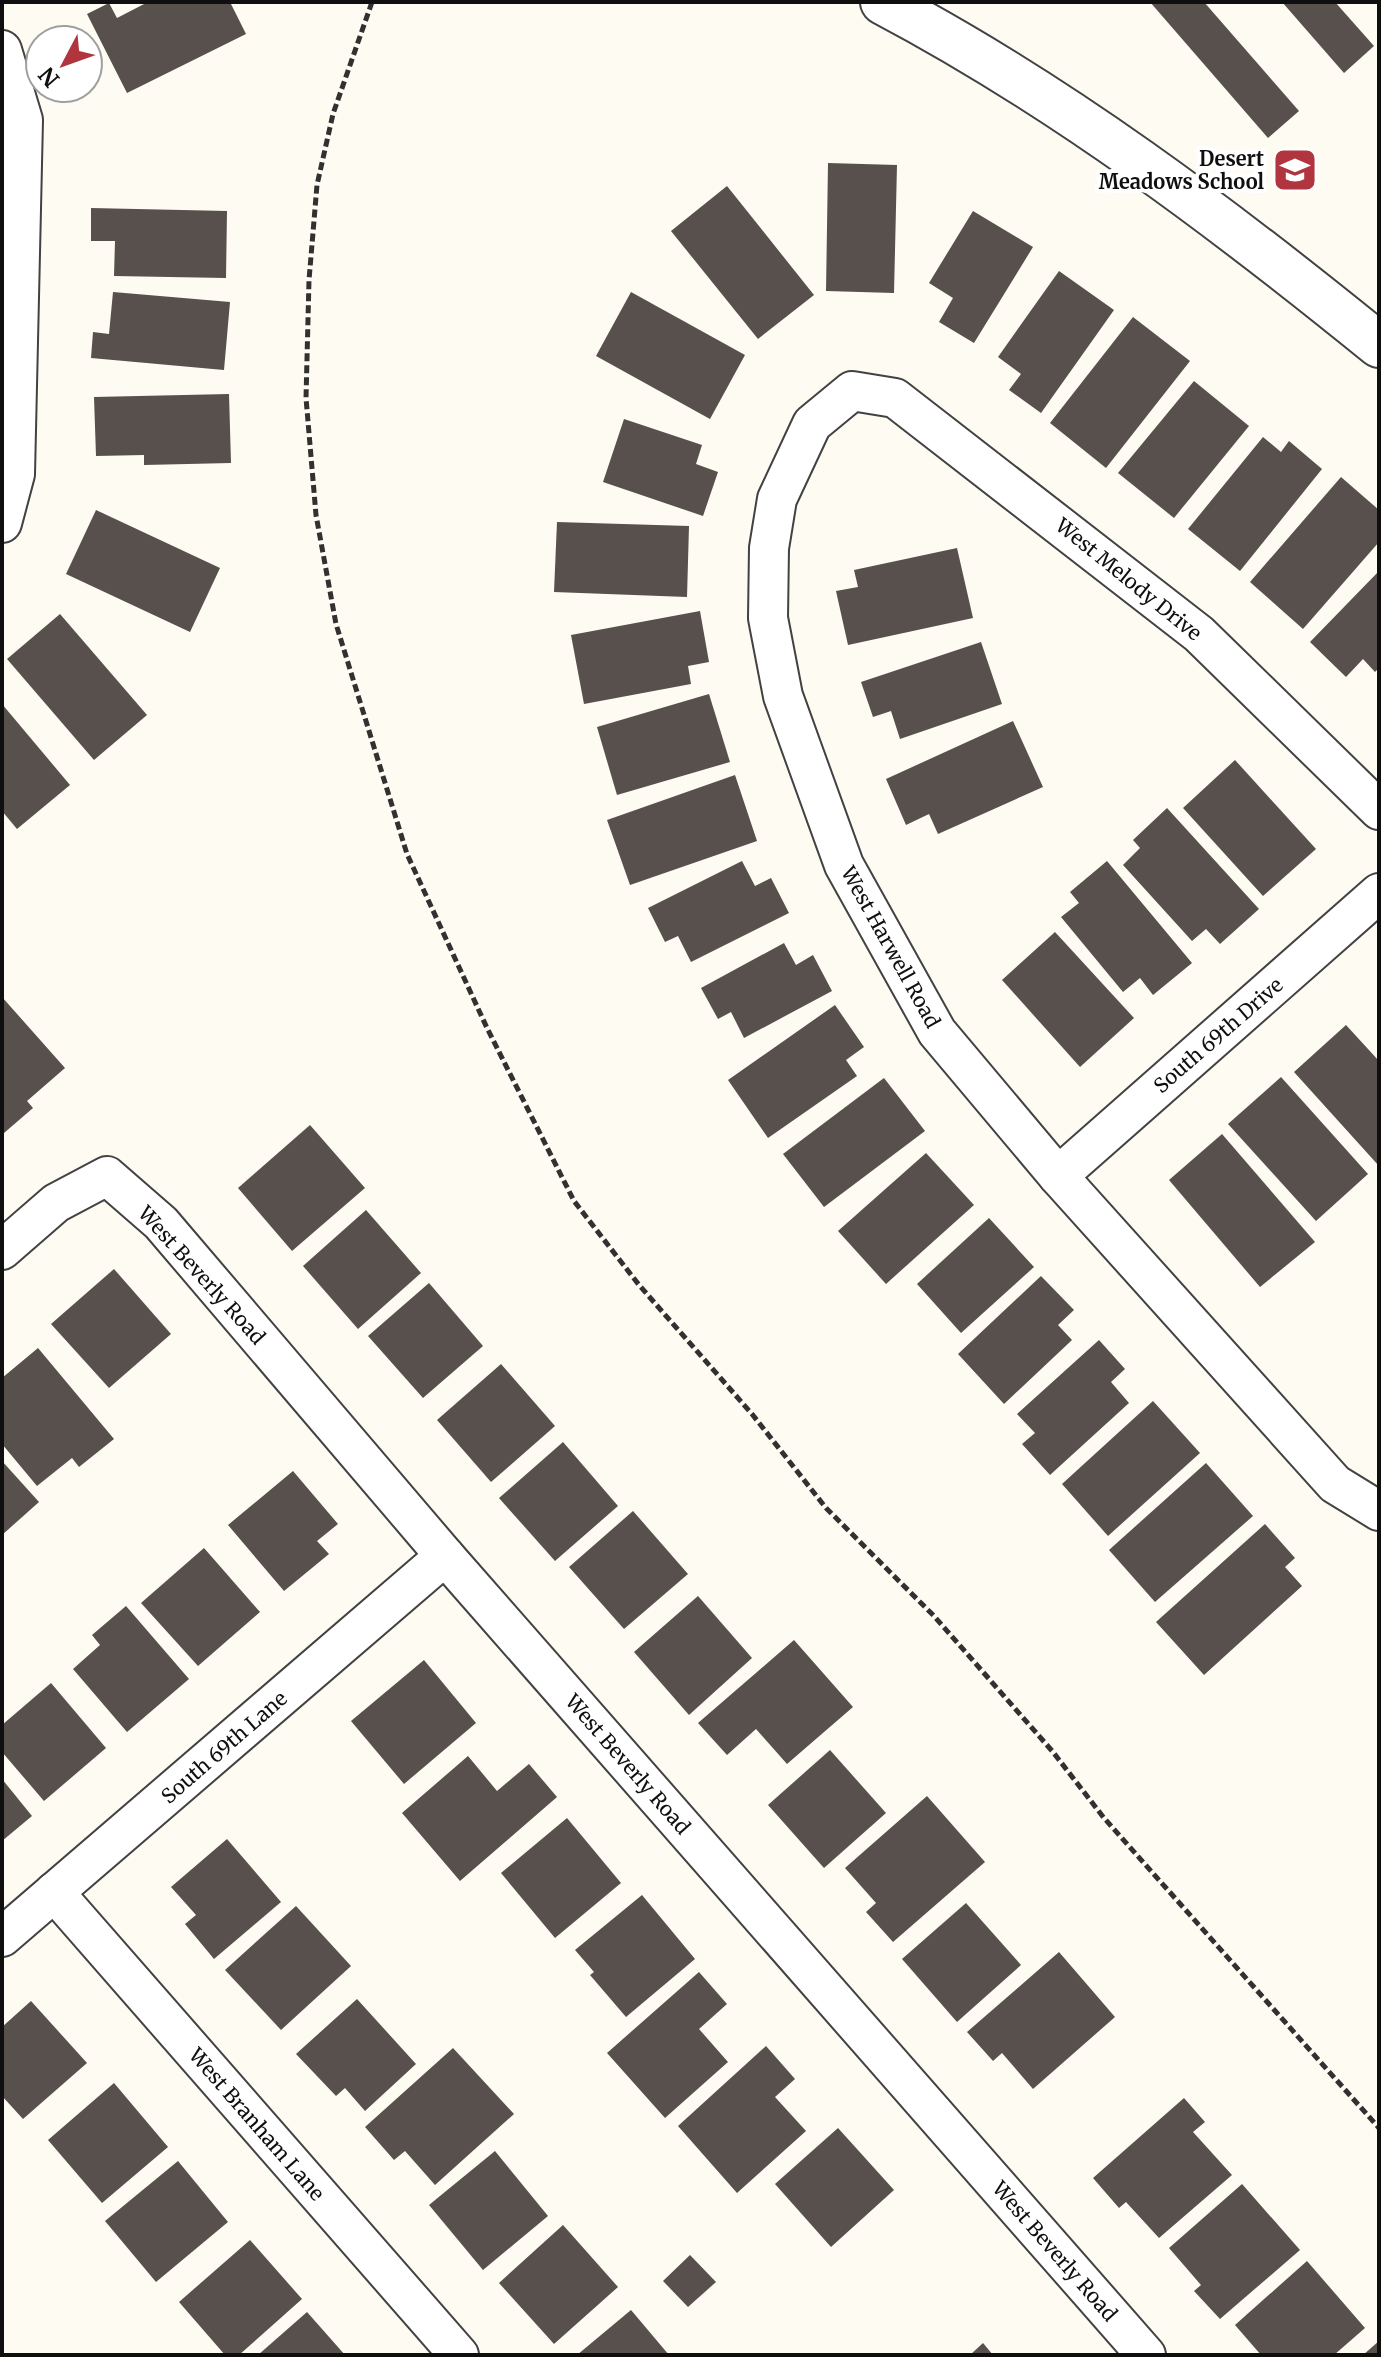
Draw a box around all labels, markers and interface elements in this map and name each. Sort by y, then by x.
north arrow [24,24,104,104]
text: N [32,61,65,93]
place label: Desert Meadows School [1099,146,1264,194]
school or university icon: Desert Meadows School [1271,146,1319,194]
street label: West Melody Drive [1050,512,1207,646]
street label: West Harwell Road [836,861,946,1032]
street label: South 69th Drive [1148,972,1288,1098]
street label: West Beverly Road [133,1200,271,1349]
street label: South 69th Lane [156,1686,292,1808]
street label: West Beverly Road [560,1688,696,1839]
street label: West Branham Lane [183,2042,330,2205]
street label: West Beverly Road [987,2175,1123,2326]

